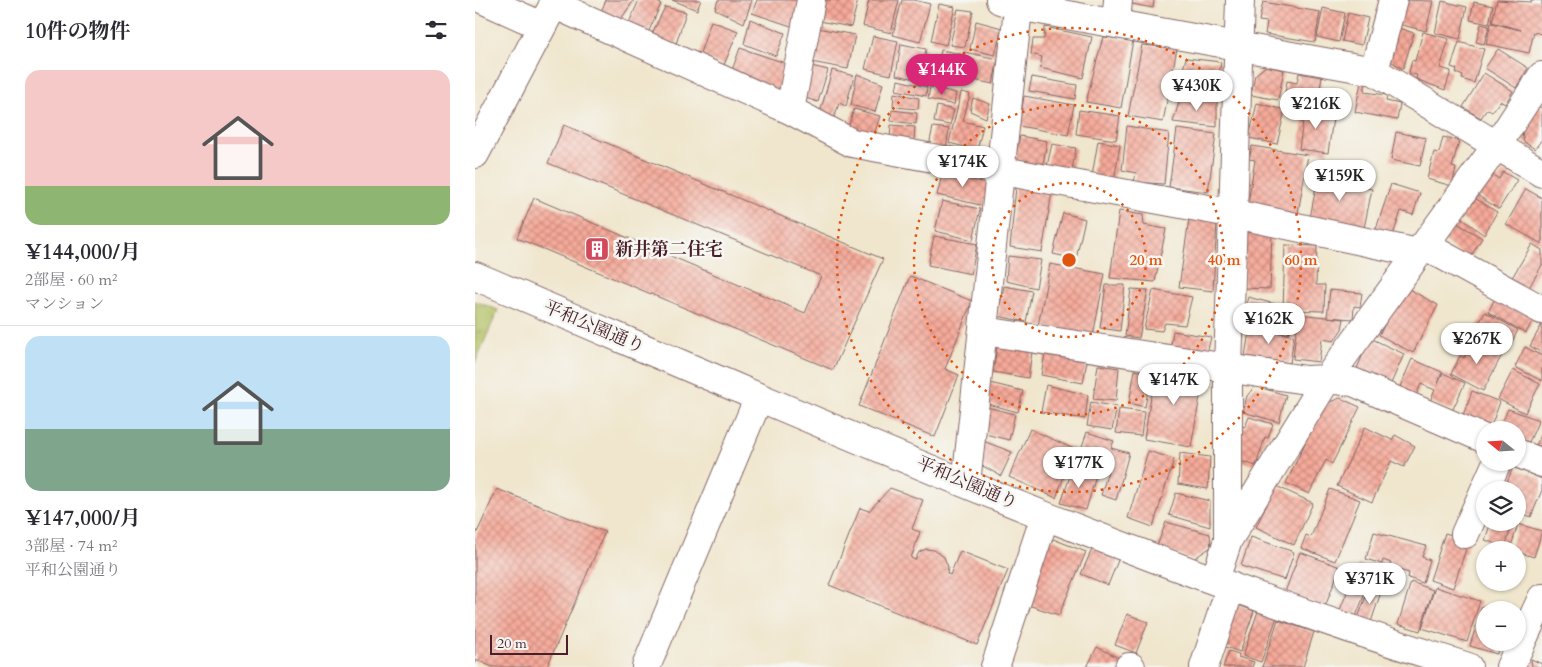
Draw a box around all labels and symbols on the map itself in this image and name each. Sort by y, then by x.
pin: ¥144K [907,54,977,96]
pin: ¥430K [1162,70,1232,112]
pin: ¥216K [1281,88,1351,130]
pin: ¥174K [928,146,998,188]
pin: ¥159K [1305,160,1375,202]
building icon: 新井第二住宅 [584,236,610,262]
place label: 新井第二住宅 [615,237,723,262]
text: 20 m [1129,250,1163,270]
text: 40 m [1207,250,1241,270]
text: 60 m [1284,250,1318,270]
centre of rings [1060,251,1078,269]
street label: 平和公園通り [539,294,649,360]
pin: ¥162K [1234,302,1304,345]
pin: ¥267K [1442,322,1512,365]
pin: ¥147K [1139,364,1209,406]
north arrow [1476,421,1526,471]
pin: ¥177K [1044,446,1114,489]
street label: 平和公園通り [912,450,1022,516]
pin: ¥371K [1335,562,1405,605]
scale bar [490,632,567,655]

